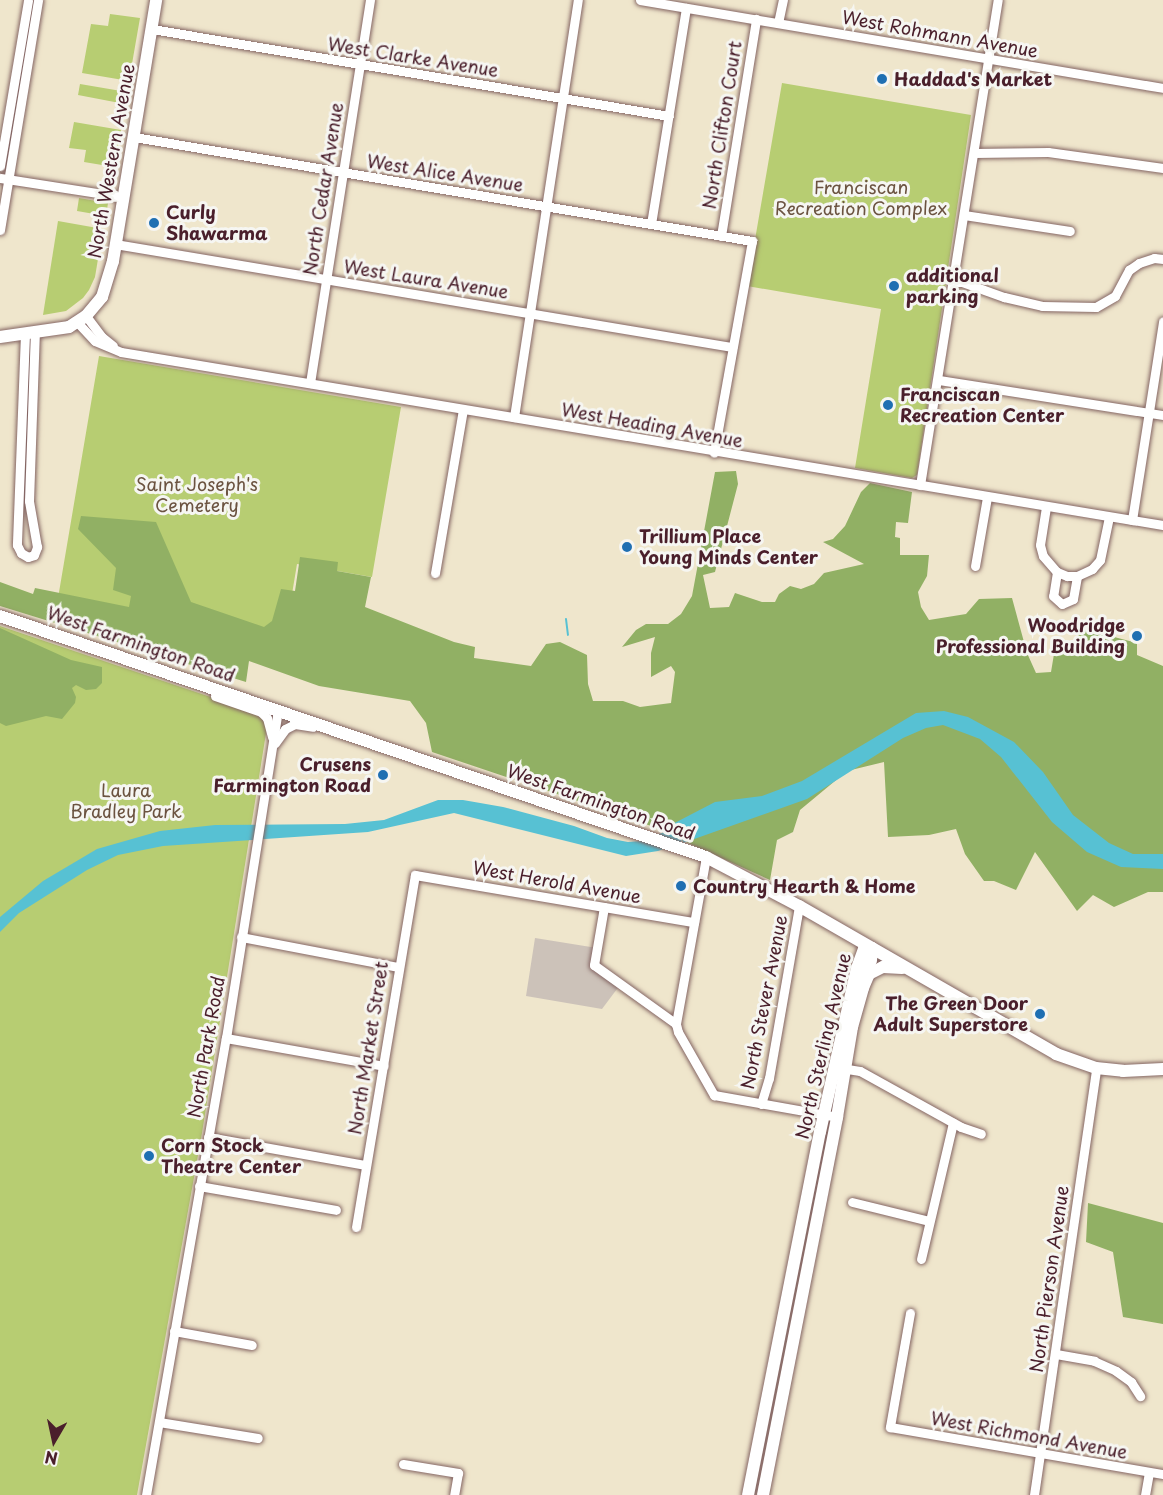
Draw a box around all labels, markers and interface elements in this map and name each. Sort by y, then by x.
street label: West Rohmann Avenue [841,6,1039,62]
street label: West Clarke Avenue [326,33,500,81]
street label: North Clifton Court [698,39,746,211]
street label: North Western Avenue [83,63,139,259]
place label: Haddad's Market [894,68,1053,90]
marker: Haddad's Market [875,72,889,86]
street label: North Cedar Avenue [299,101,347,277]
street label: West Alice Avenue [365,150,525,196]
park label: Franciscan Recreation Complex [775,177,947,219]
place label: Curly Shawarma [166,202,267,244]
marker: Curly Shawarma [147,216,161,230]
street label: West Laura Avenue [343,255,509,303]
place label: additional parking [906,265,999,308]
marker: additional parking [887,279,901,293]
place label: Franciscan Recreation Center [900,384,1065,426]
street label: West Heading Avenue [558,398,746,452]
marker: Franciscan Recreation Center [881,398,895,412]
park label: Saint Joseph's Cemetery [136,474,258,516]
place label: Trillium Place Young Minds Center [639,526,818,568]
marker: Trillium Place Young Minds Center [620,540,634,554]
street label: West Farmington Road [44,602,238,686]
place label: Woodridge Professional Building [936,615,1125,658]
marker: Woodridge Professional Building [1130,629,1144,643]
place label: Crusens Farmington Road [213,754,371,796]
street label: West Farmington Road [504,760,698,844]
marker: Crusens Farmington Road [376,768,390,782]
park label: Laura Bradley Park [69,780,183,822]
street label: West Herold Avenue [470,856,644,908]
place label: Country Hearth & Home [693,875,917,897]
marker: Country Hearth & Home [674,879,688,893]
street label: North Stever Avenue [736,912,792,1092]
street label: North Sterling Avenue [791,951,855,1141]
street label: North Market Street [343,958,393,1138]
street label: North Park Road [183,973,229,1121]
place label: The Green Door Adult Superstore [874,993,1028,1036]
marker: The Green Door Adult Superstore [1033,1007,1047,1021]
place label: Corn Stock Theatre Center [161,1135,302,1178]
marker: Corn Stock Theatre Center [142,1149,156,1163]
street label: North Pierson Avenue [1025,1185,1073,1373]
street label: West Richmond Avenue [928,1407,1130,1463]
north arrow [24,1411,84,1471]
text: N [43,1446,59,1472]

